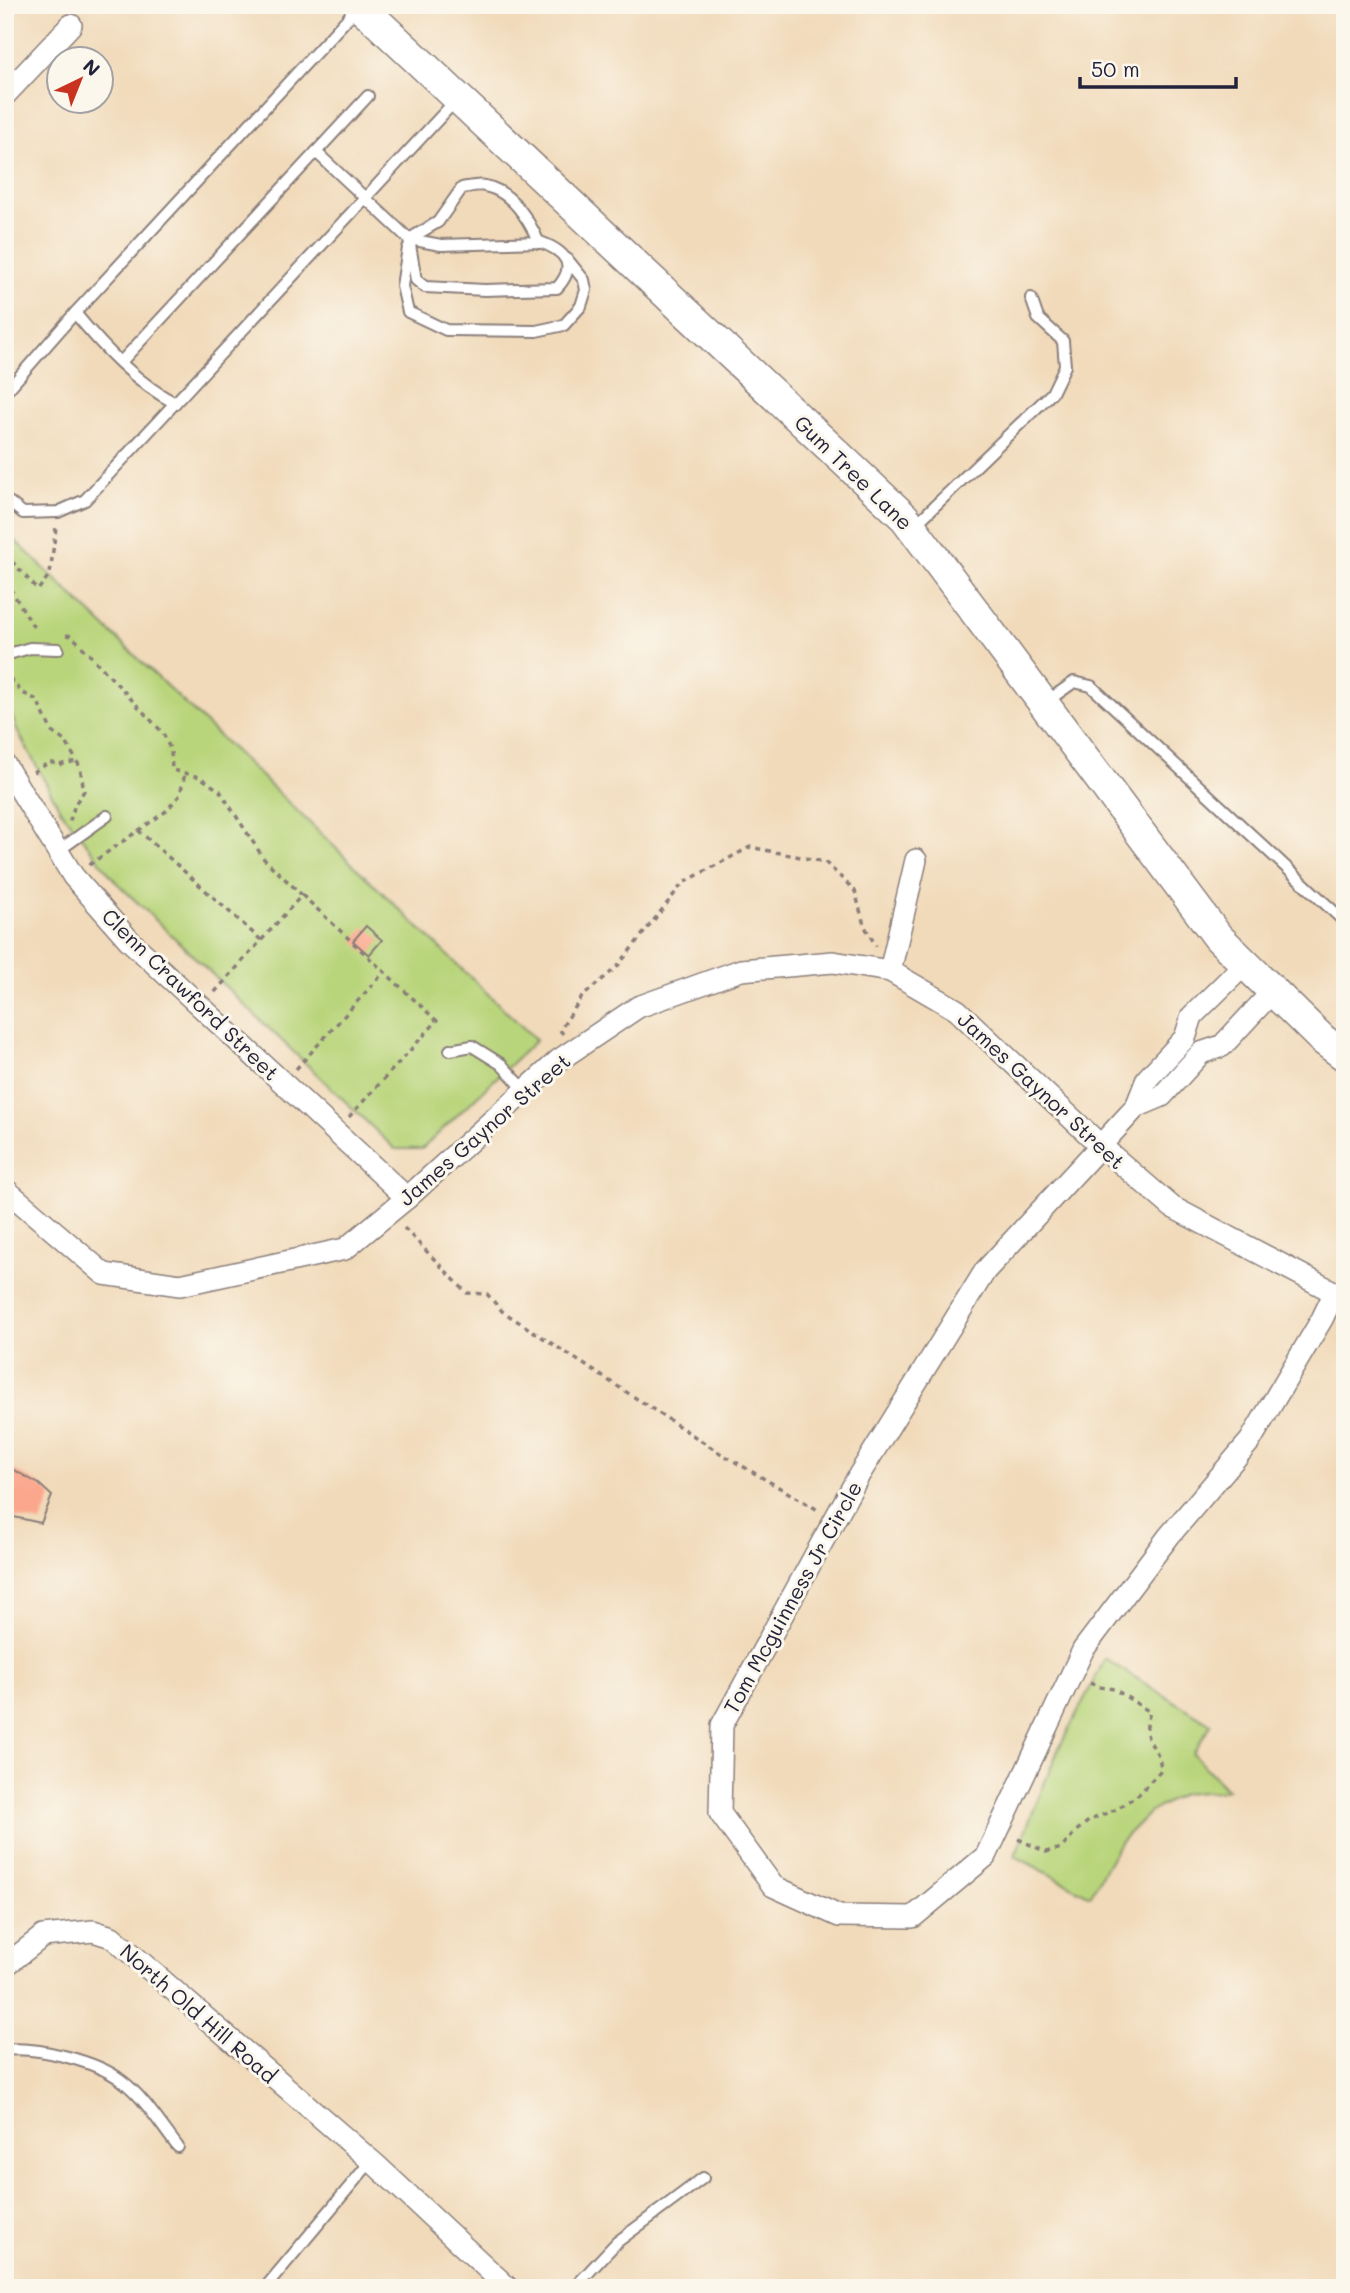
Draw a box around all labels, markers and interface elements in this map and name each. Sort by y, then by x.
north arrow [46,46,116,116]
scale bar [1080,46,1236,90]
text: N [78,53,106,81]
text: 50 m [1091,55,1140,82]
street label: Gum Tree Lane [789,409,919,535]
street label: Clenn Crawford Street [97,902,285,1086]
street label: James Gaynor Street [953,1005,1131,1175]
street label: James Gaynor Street [392,1047,576,1211]
street label: Tom Mcguinness Jr Circle [717,1476,867,1718]
street label: North Old Hill Road [115,1937,283,2089]

